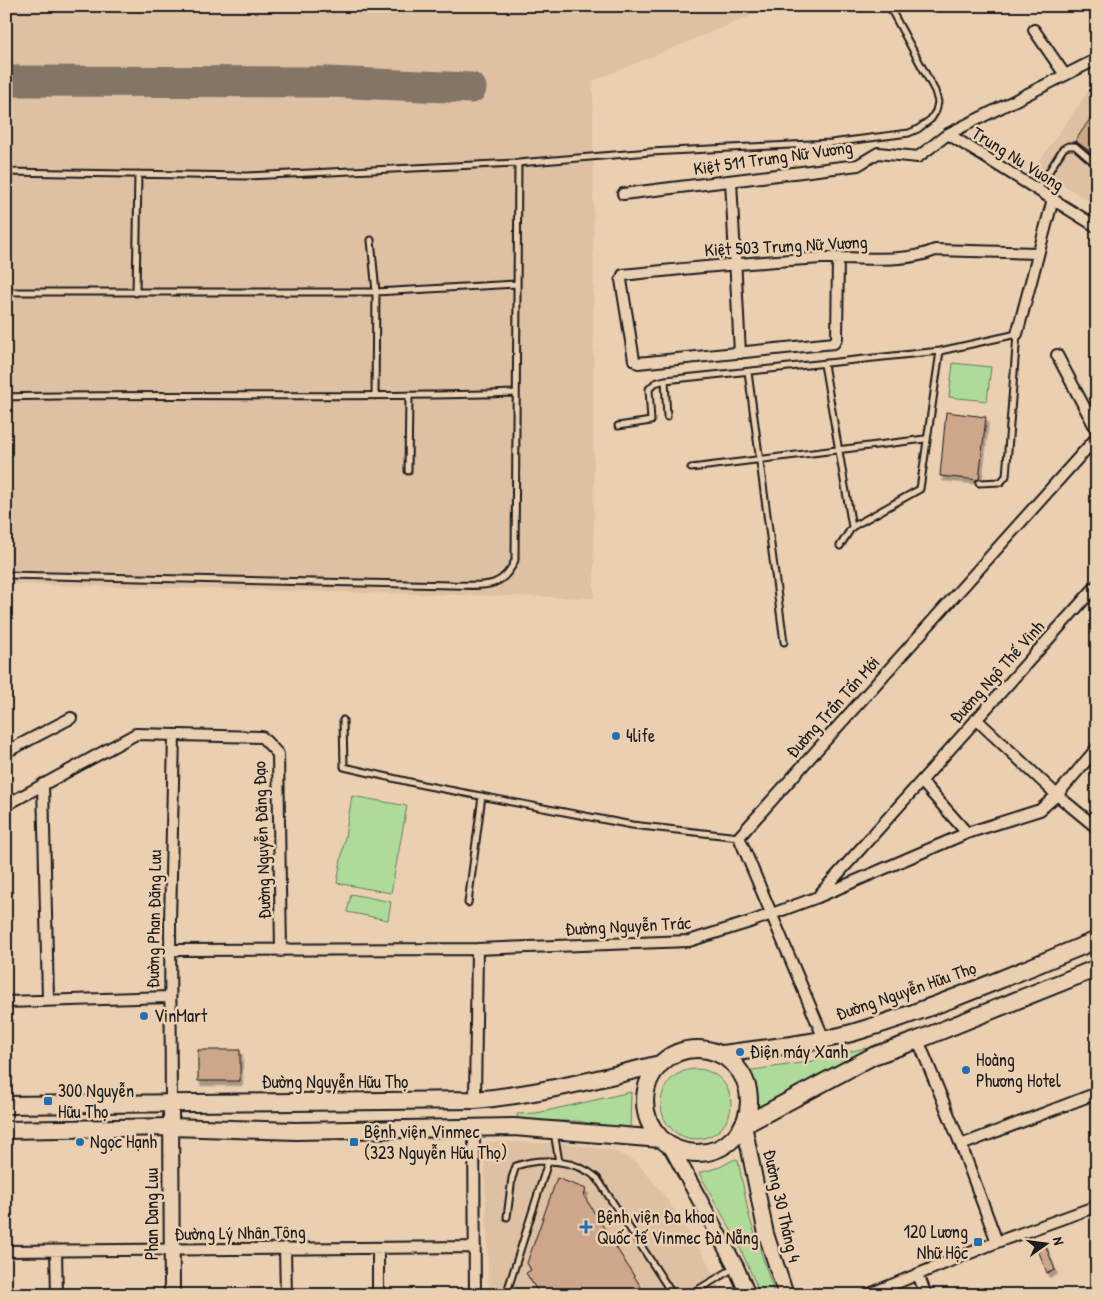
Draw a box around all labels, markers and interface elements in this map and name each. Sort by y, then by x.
street label: Trung Nu Vuong [967,120,1069,197]
street label: Kiệt 511 Trưng Nữ Vương [692,134,854,181]
street label: Kiệt 503 Trưng Nữ Vương [704,229,868,262]
street label: Đường Ngô Thế Vinh [944,614,1050,729]
street label: Đường Trần Tấn Mới [780,650,885,763]
place label: 4life [626,723,655,748]
marker: 4life [610,730,622,742]
street label: Đường Nguyễn Đăng Đạo [246,761,277,919]
street label: Đường Phan Đăng Lưu [140,850,167,988]
street label: Đường Nguyễn Trác [564,910,691,941]
street label: Đường Nguyễn Hữu Thọ [832,955,979,1026]
place label: VinMart [154,1003,208,1028]
marker: VinMart [138,1010,150,1022]
place label: Điện máy Xanh [750,1039,848,1064]
marker: Điện máy Xanh [734,1046,746,1058]
place label: Hoàng Phương Hotel [976,1047,1061,1093]
marker: Hoàng Phương Hotel [960,1064,972,1076]
street label: Đường Nguyễn Hữu Thọ [262,1069,408,1094]
place label: 300 Nguyễn Hữu Thọ [58,1078,134,1124]
marker: 300 Nguyễn Hữu Thọ [42,1095,54,1107]
place label: Bệnh viện Vinmec (323 Nguyễn Hữu Thọ) [364,1119,507,1165]
place label: Ngọc Hạnh [90,1129,158,1154]
marker: Ngọc Hạnh [74,1136,86,1148]
marker: Bệnh viện Vinmec (323 Nguyễn Hữu Thọ) [348,1136,360,1148]
street label: Đường 30 Tháng 4 [757,1147,808,1265]
street label: Phan Dang Luu [139,1168,164,1260]
place label: Bệnh viện Đa khoa Quốc tế Vinmec Đà Nẵng [597,1204,759,1250]
north arrow [1020,1218,1070,1268]
street label: Đường Lý Nhân Tông [174,1219,306,1246]
place label: 120 Lương Nhữ Hộc [904,1219,968,1265]
marker: Bệnh viện Đa khoa Quốc tế Vinmec Đà Nẵng [579,1220,593,1234]
text: N [1049,1235,1069,1247]
marker: 120 Lương Nhữ Hộc [972,1236,984,1248]

